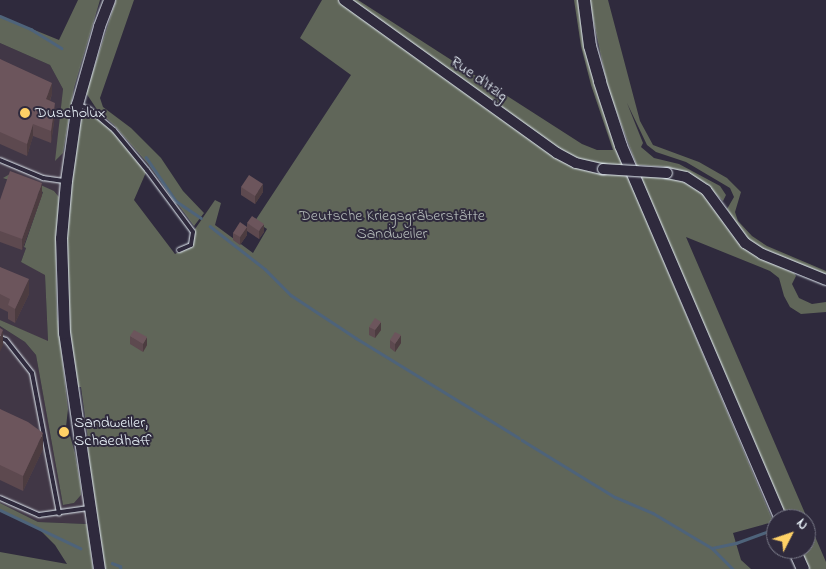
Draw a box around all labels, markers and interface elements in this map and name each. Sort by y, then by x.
street label: Rue d'Itzig [447,52,511,106]
place label: Duscholux [35,103,105,123]
marker: Duscholux [19,107,31,119]
park label: Deutsche Kriegsgräberstätte Sandweiler [299,206,485,244]
place label: Sandweiler, Schaedhaff [74,413,152,451]
marker: Sandweiler, Schaedhaff [58,426,70,438]
north arrow [766,509,816,559]
text: N [791,514,813,535]

